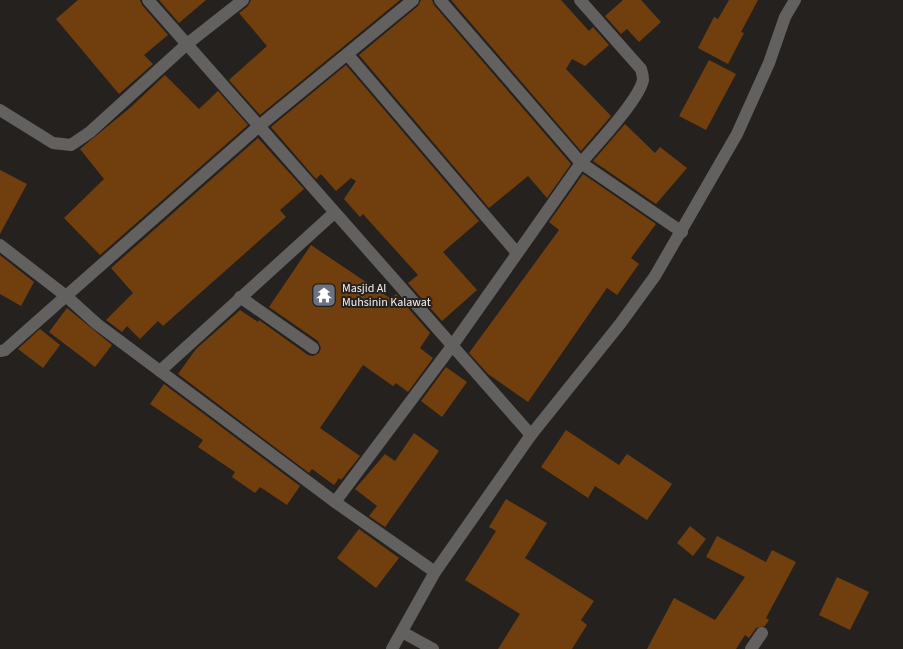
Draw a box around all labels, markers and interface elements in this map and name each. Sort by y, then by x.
place label: Masjid Al Muhsinin Kalawat [342,280,431,311]
temple icon: Masjid Al Muhsinin Kalawat [311,282,337,308]

